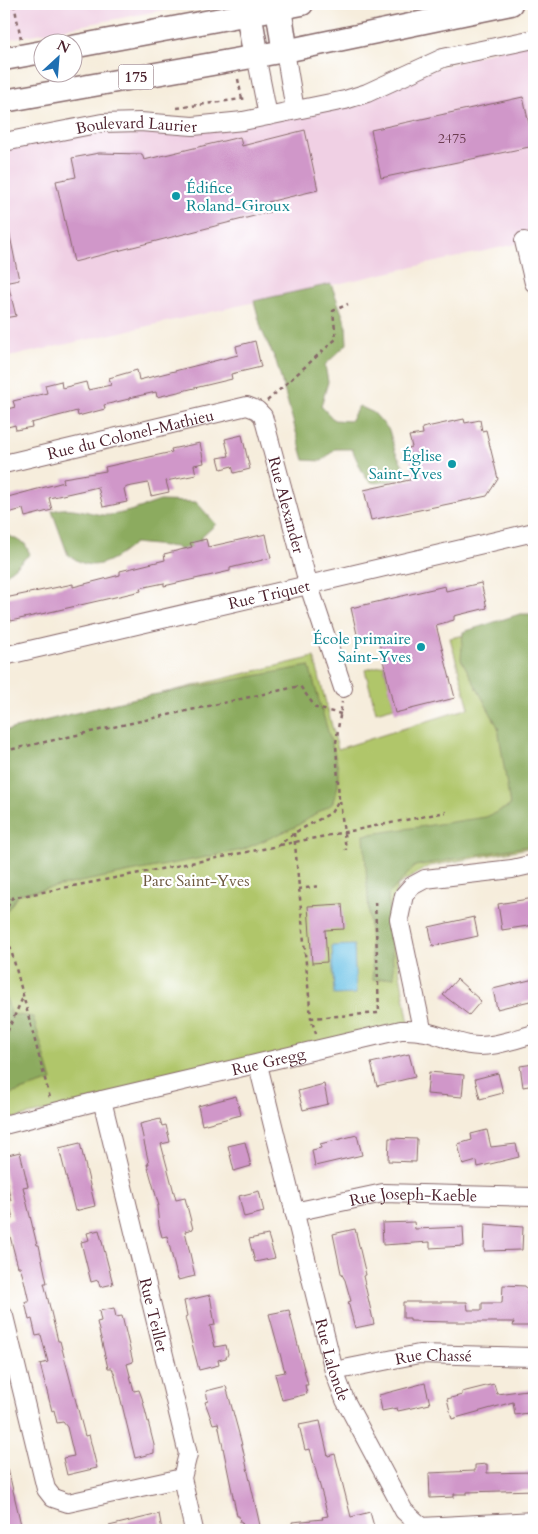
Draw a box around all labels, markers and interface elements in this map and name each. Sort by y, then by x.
north arrow [32,32,82,82]
text: N [54,36,73,58]
road number: 175 [118,64,154,90]
street label: Boulevard Laurier [74,112,198,140]
house number: 2475 [438,129,466,148]
place label: Édifice Roland-Giroux [186,177,290,217]
marker: Édifice Roland-Giroux [170,190,182,202]
street label: Rue du Colonel-Mathieu [45,404,216,465]
place label: Église Saint-Yves [369,445,442,485]
street label: Rue Alexander [262,454,310,556]
marker: Église Saint-Yves [446,458,458,470]
street label: Rue Triquet [226,575,312,615]
place label: École primaire Saint-Yves [313,628,411,668]
marker: École primaire Saint-Yves [415,641,427,653]
park label: Parc Saint-Yves [142,870,250,892]
street label: Rue Gregg [229,1043,308,1081]
street label: Rue Joseph-Kaeble [347,1183,478,1212]
street label: Rue Teillet [134,1276,173,1354]
street label: Rue Lalonde [309,1316,355,1405]
street label: Rue Chassé [393,1344,472,1371]

